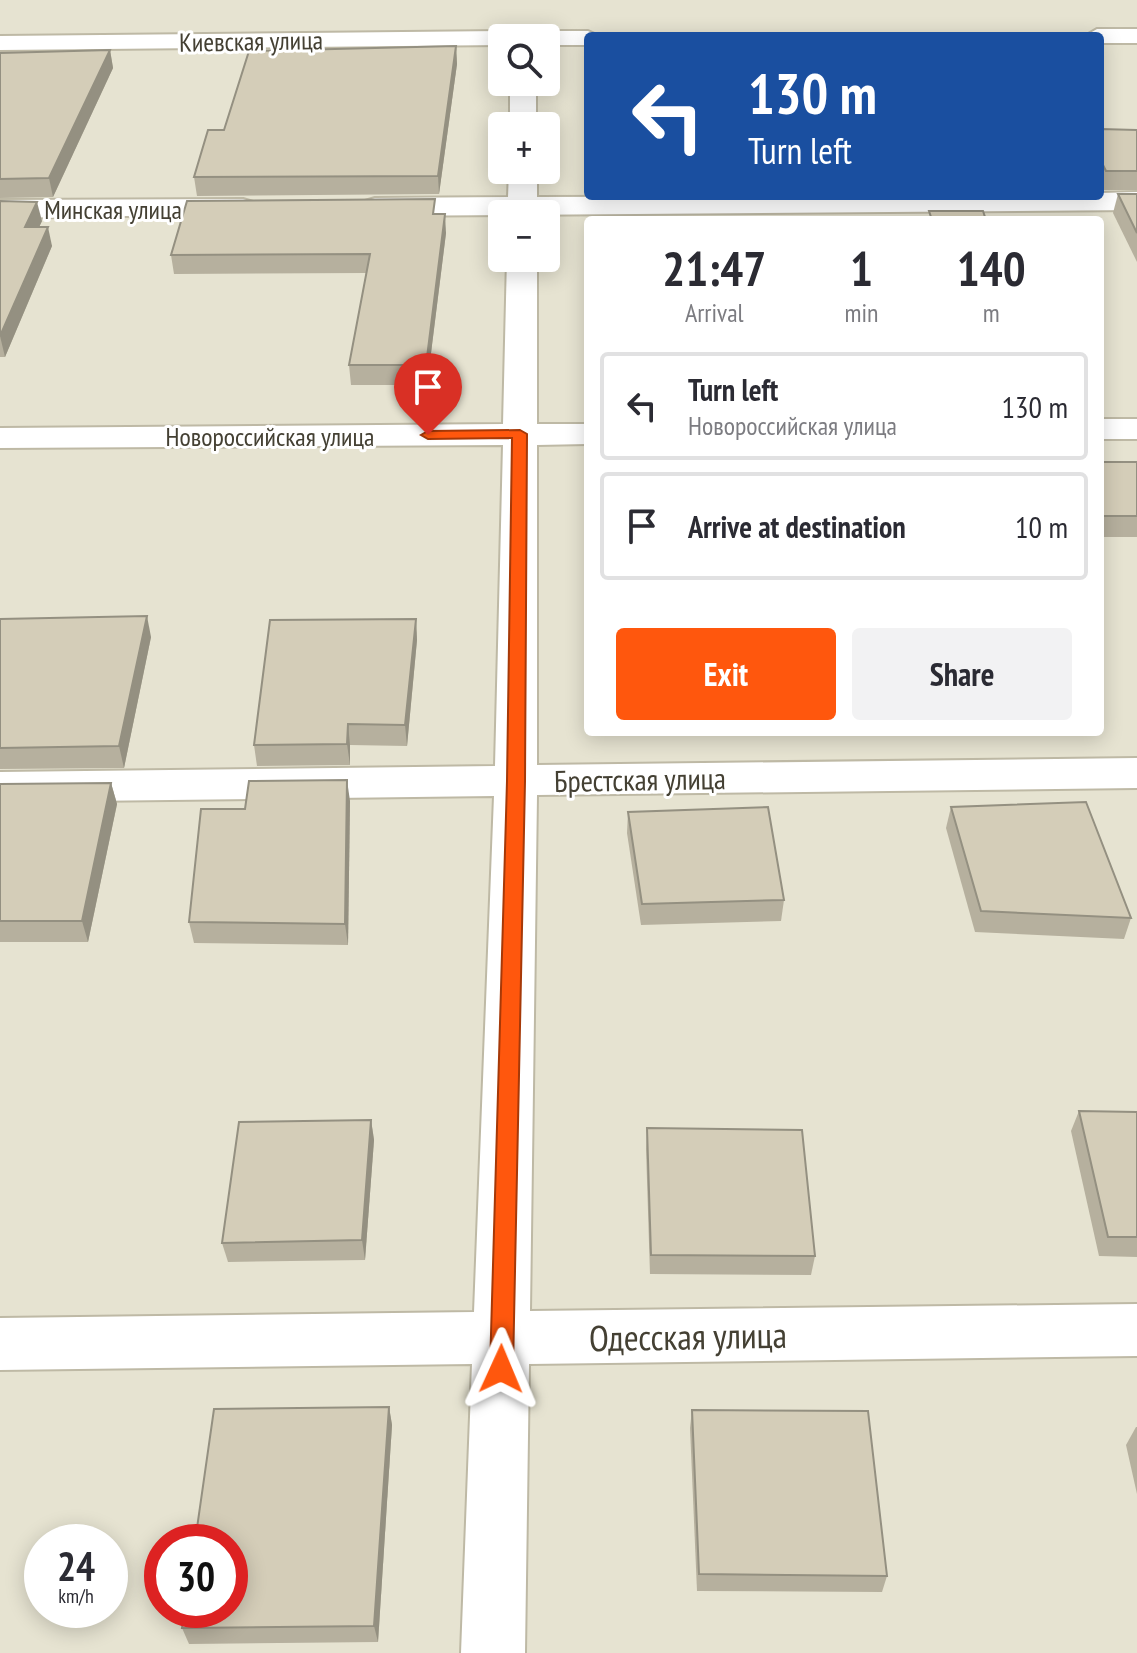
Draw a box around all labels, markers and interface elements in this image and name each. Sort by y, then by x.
street label: Киевская улица [179,23,323,59]
map controls [488,24,560,272]
button: search [488,24,560,96]
text: 130 m [748,57,877,129]
icon: left [616,64,720,168]
button: + [488,112,560,184]
text: Turn left [748,127,852,174]
street label: Минская улица [44,193,182,226]
button: − [488,200,560,272]
text: 21:47 [662,237,766,299]
text: 1 [850,237,873,299]
text: 140 [957,237,1026,299]
text: Arrival [685,296,744,329]
text: min [844,296,878,329]
text: m [983,296,1000,329]
pin [394,353,462,435]
icon: arrive [406,365,450,409]
text: Turn left [688,370,778,409]
icon: left [620,384,664,428]
text: 130 m [1002,387,1068,426]
text: Новороссийская улица [688,409,897,442]
street label: Новороссийская улица [166,420,374,453]
icon: arrive [620,504,664,548]
text: Arrive at destination [688,507,906,546]
text: 10 m [1015,507,1068,546]
button: Exit [616,628,836,720]
button: Share [852,628,1072,720]
street label: Брестская улица [554,758,726,800]
street label: Одесская улица [589,1311,787,1361]
position arrow [459,1327,543,1411]
speed limit sign: 30 [144,1524,248,1628]
text: 24 [57,1540,95,1592]
text: km/h [58,1583,94,1609]

